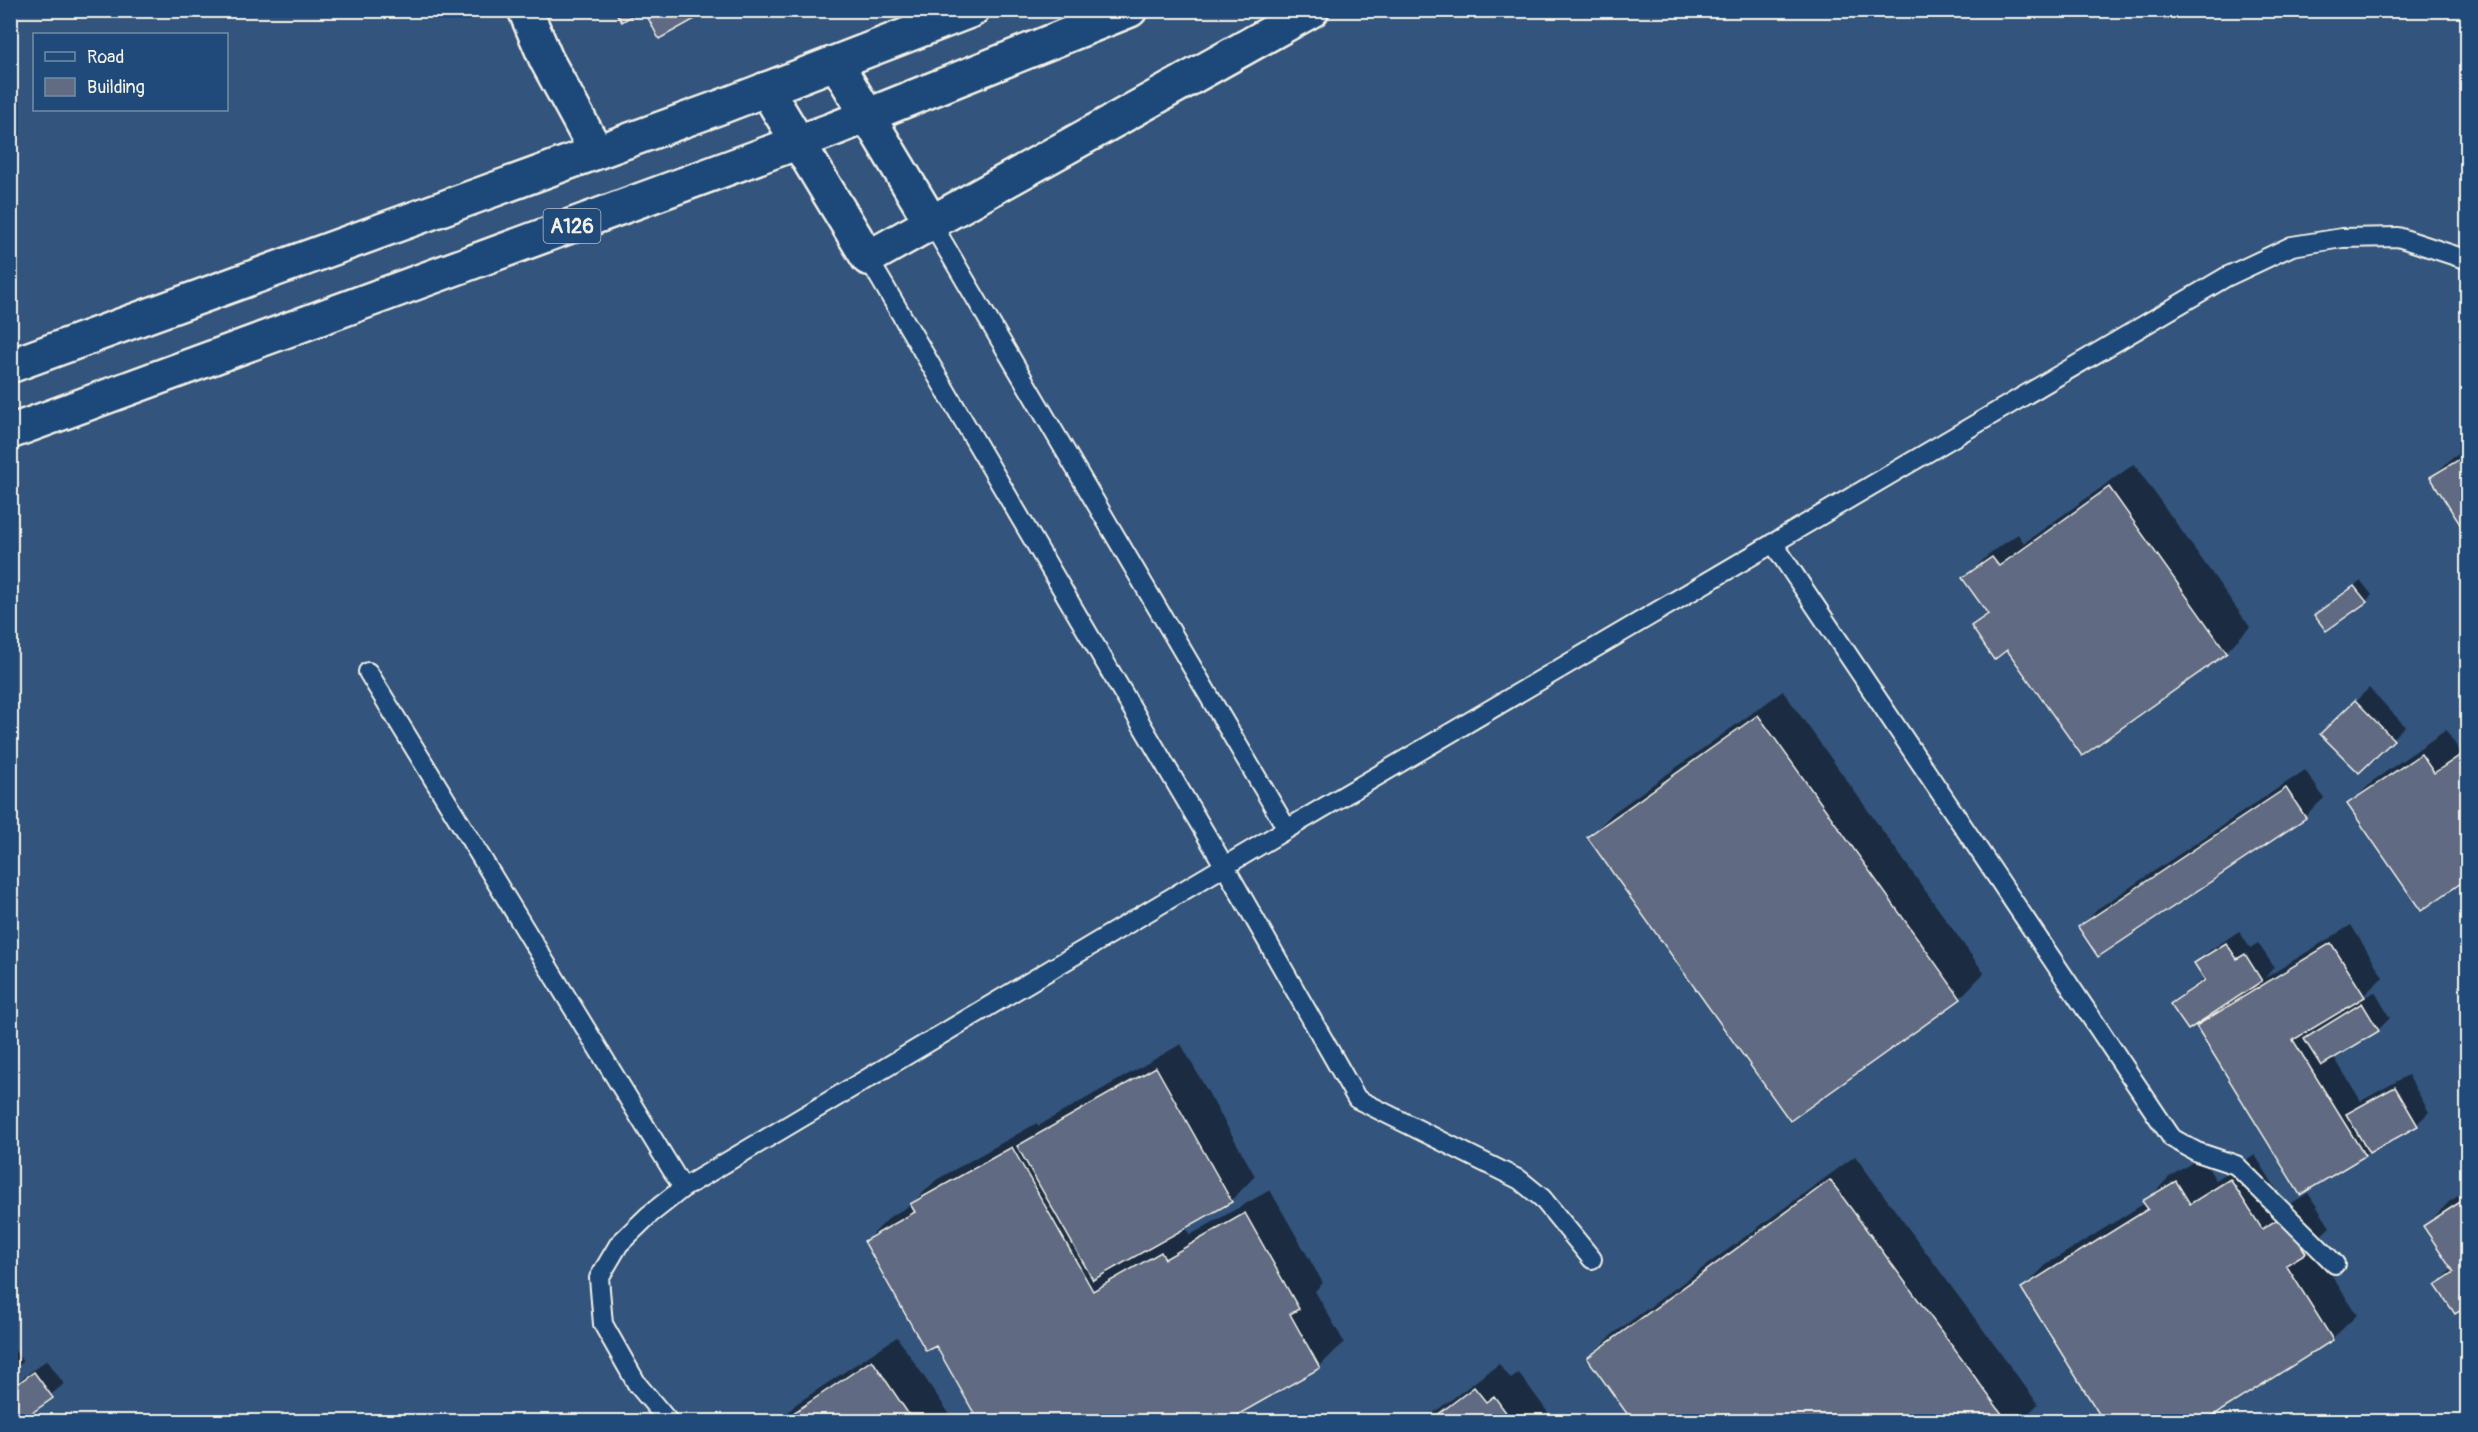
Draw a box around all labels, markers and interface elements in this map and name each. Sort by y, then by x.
legend [33,33,228,111]
text: Road [87,46,124,69]
text: Building [87,76,145,99]
road number: A126 [544,209,600,243]

